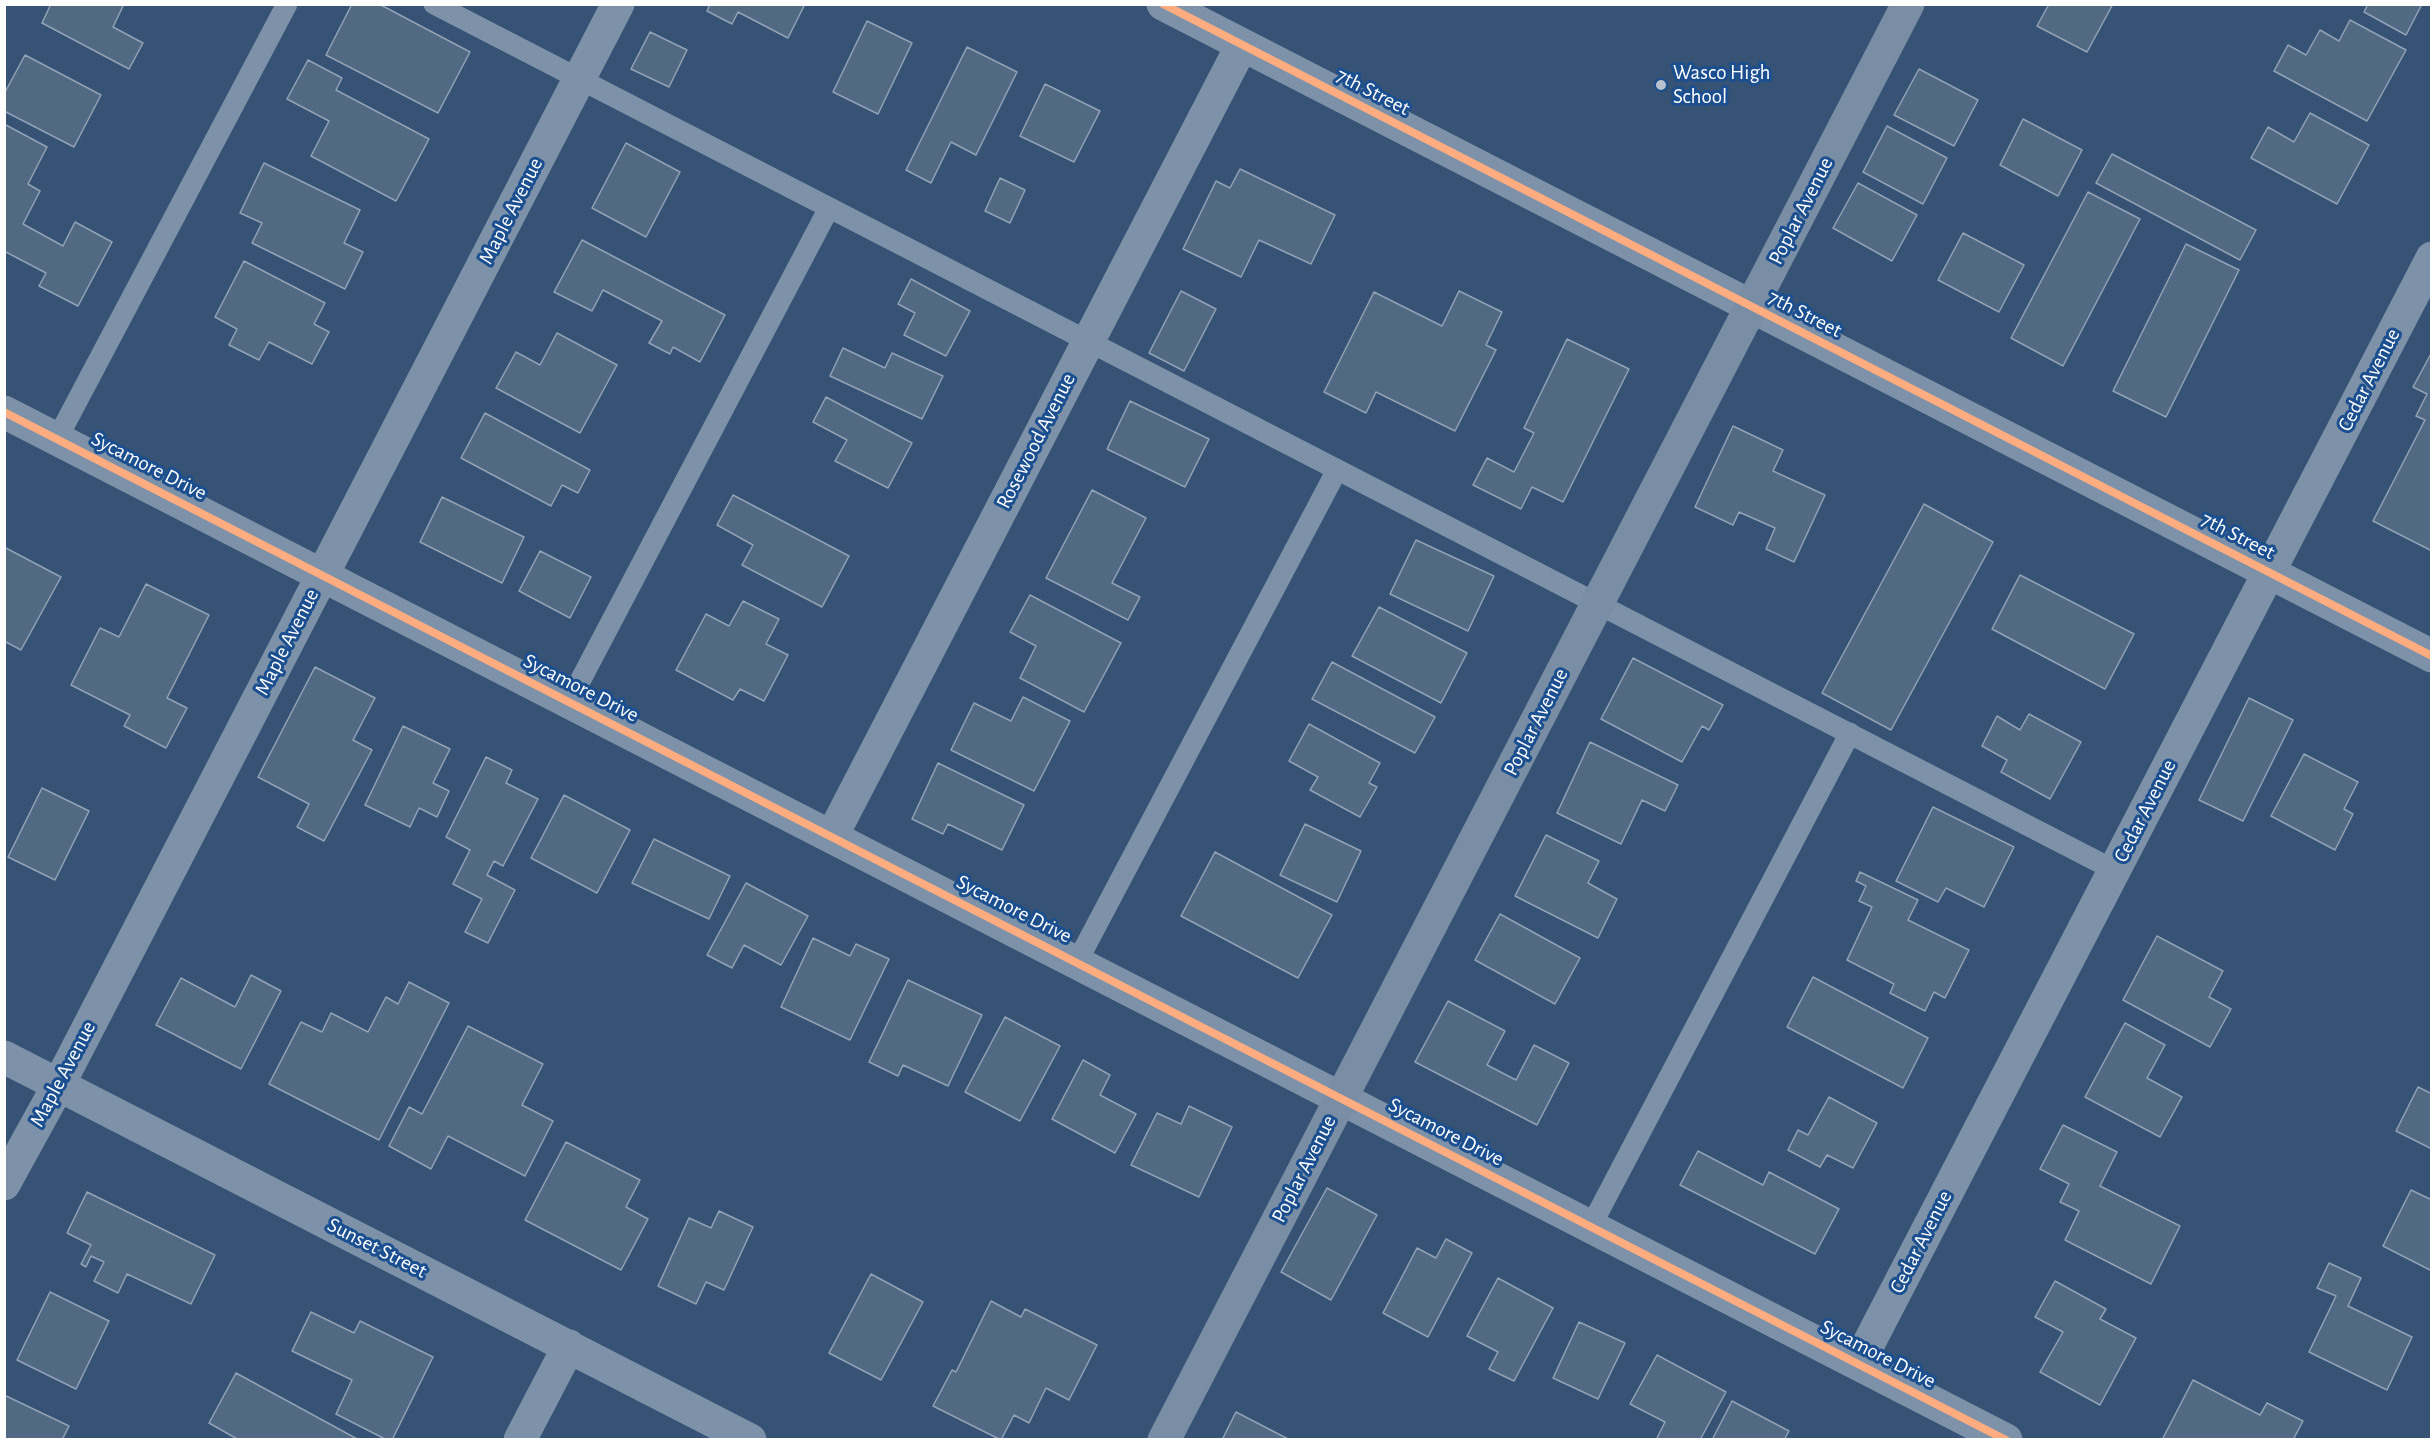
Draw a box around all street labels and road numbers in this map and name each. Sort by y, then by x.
street label: 7th Street [1332,63,1414,121]
street label: Maple Avenue [473,153,549,269]
street label: Poplar Avenue [1763,153,1839,269]
street label: 7th Street [1764,285,1846,343]
street label: Cedar Avenue [2332,324,2406,436]
street label: Rosewood Avenue [991,369,1081,513]
street label: Sycamore Drive [87,426,211,506]
street label: 7th Street [2197,507,2279,565]
street label: Maple Avenue [249,584,325,700]
street label: Sycamore Drive [519,648,643,728]
street label: Poplar Avenue [1498,664,1574,780]
street label: Cedar Avenue [2108,755,2182,867]
street label: Sycamore Drive [952,869,1076,949]
street label: Maple Avenue [25,1017,101,1131]
street label: Sycamore Drive [1384,1092,1508,1172]
street label: Poplar Avenue [1266,1111,1342,1227]
street label: Cedar Avenue [1884,1186,1958,1298]
street label: Sunset Street [323,1212,431,1284]
street label: Sycamore Drive [1816,1314,1940,1394]

